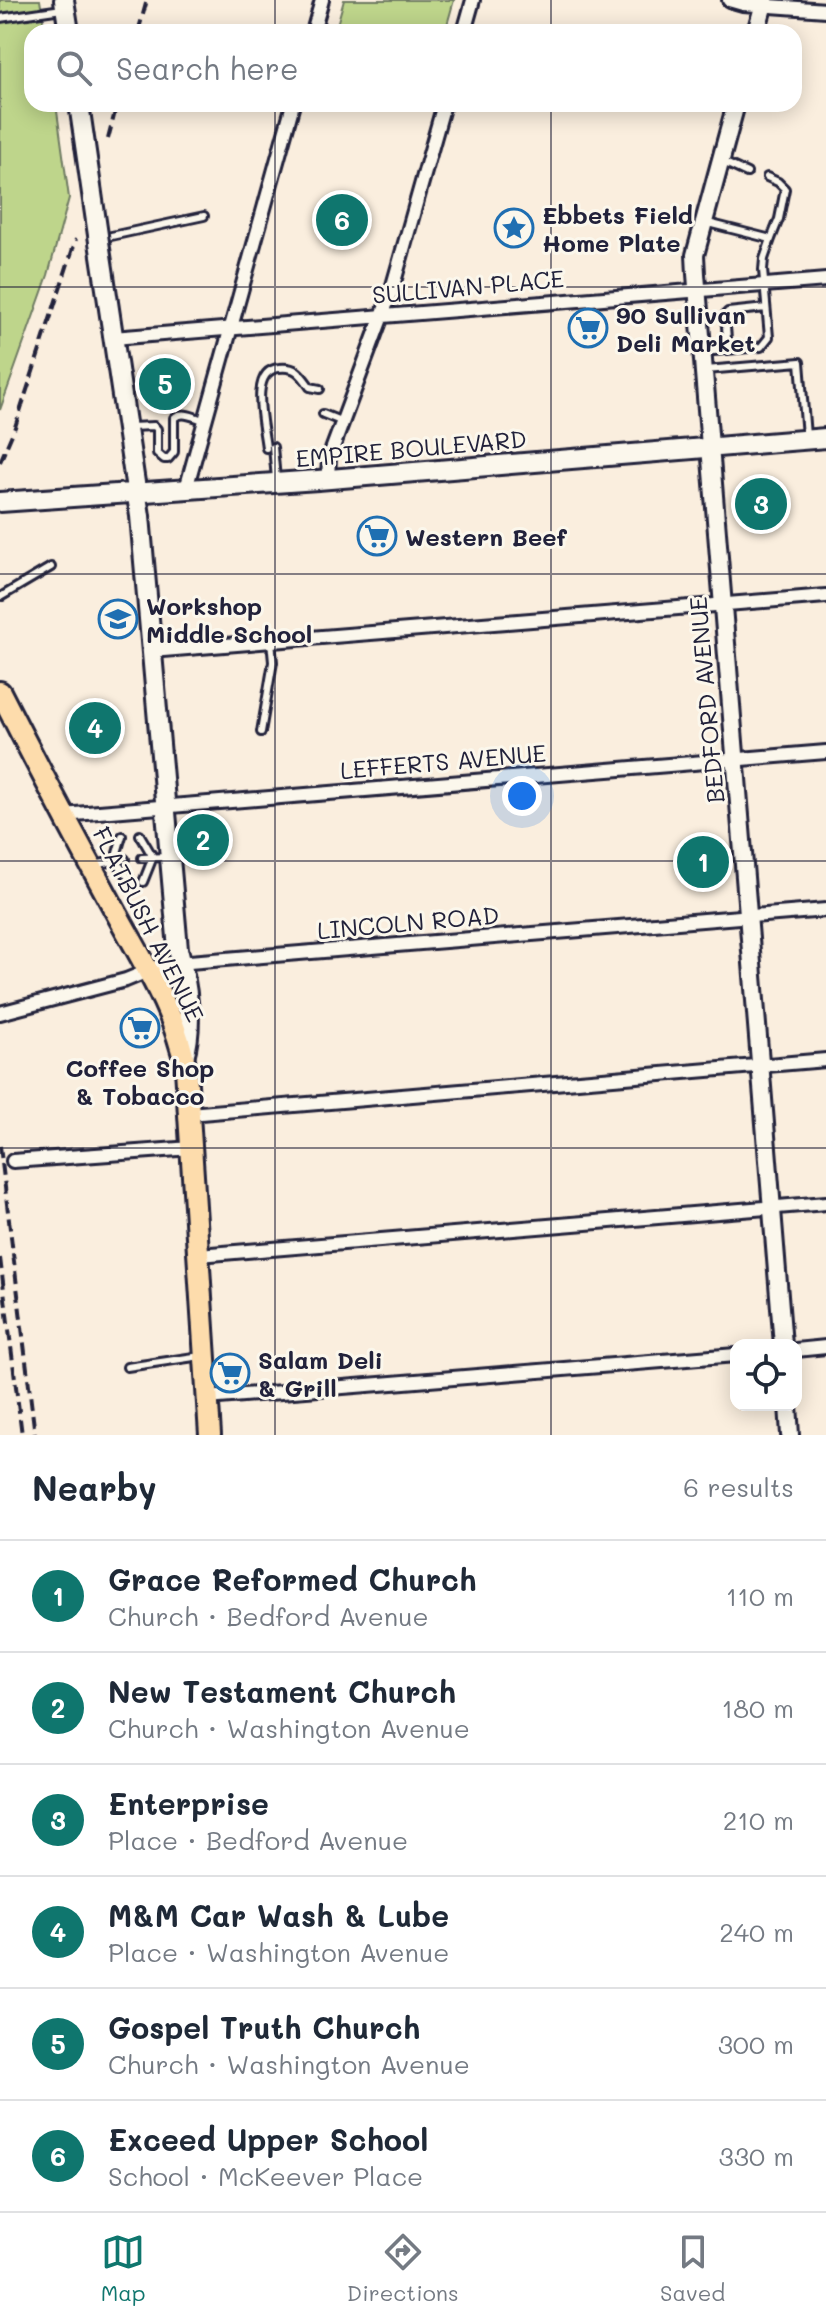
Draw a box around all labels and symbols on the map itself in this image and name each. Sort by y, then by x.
pin: 6 [316,190,368,250]
place label: Ebbets Field Home Plate [542,199,693,258]
place icon: Ebbets Field Home Plate [493,207,535,249]
street label: SULLIVAN PLACE [371,262,565,310]
place label: 90 Sullivan Deli Market [616,299,755,358]
supermarket icon: 90 Sullivan Deli Market [567,307,609,349]
pin: 5 [139,354,191,414]
street label: EMPIRE BOULEVARD [294,422,528,474]
pin: 3 [735,474,787,534]
supermarket icon: Western Beef [356,515,398,557]
place label: Western Beef [405,521,568,552]
place label: Workshop Middle School [146,590,312,649]
street label: BEDFORD AVENUE [682,596,730,804]
school or university icon: Workshop Middle School [97,598,139,640]
pin: 4 [69,698,121,758]
street label: LEFFERTS AVENUE [339,737,547,785]
your location [502,776,542,816]
pin: 2 [177,810,229,870]
street label: FLATBUSH AVENUE [86,821,212,1027]
pin: 1 [677,832,729,892]
street label: LINCOLN ROAD [316,899,500,945]
supermarket icon: Coffee Shop & Tobacco [119,1007,161,1049]
place label: Coffee Shop & Tobacco [66,1052,214,1111]
place label: Salam Deli & Grill [258,1344,383,1403]
supermarket icon: Salam Deli & Grill [209,1352,251,1394]

